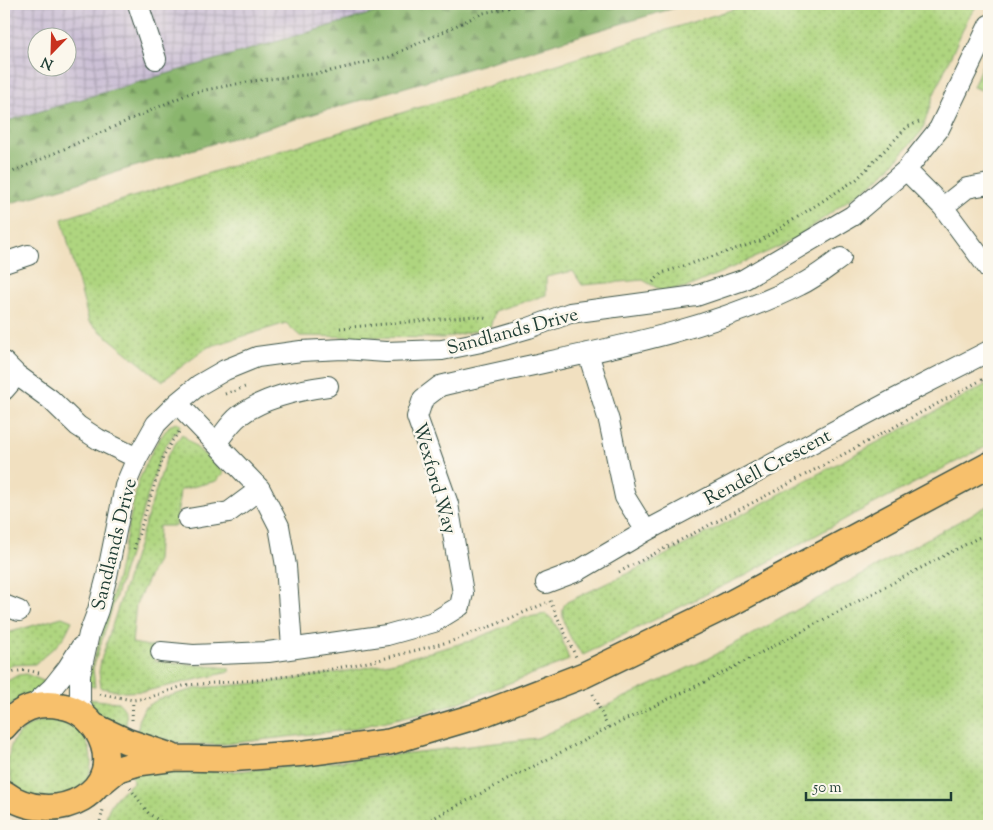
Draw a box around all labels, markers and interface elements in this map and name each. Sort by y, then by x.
north arrow [28,28,78,78]
text: N [39,51,57,74]
street label: Sandlands Drive [444,302,581,363]
street label: Wexford Way [405,420,463,538]
street label: Rendell Crescent [700,423,837,513]
street label: Sandlands Drive [86,476,145,613]
scale bar [806,770,950,802]
text: 50 m [812,778,842,799]

